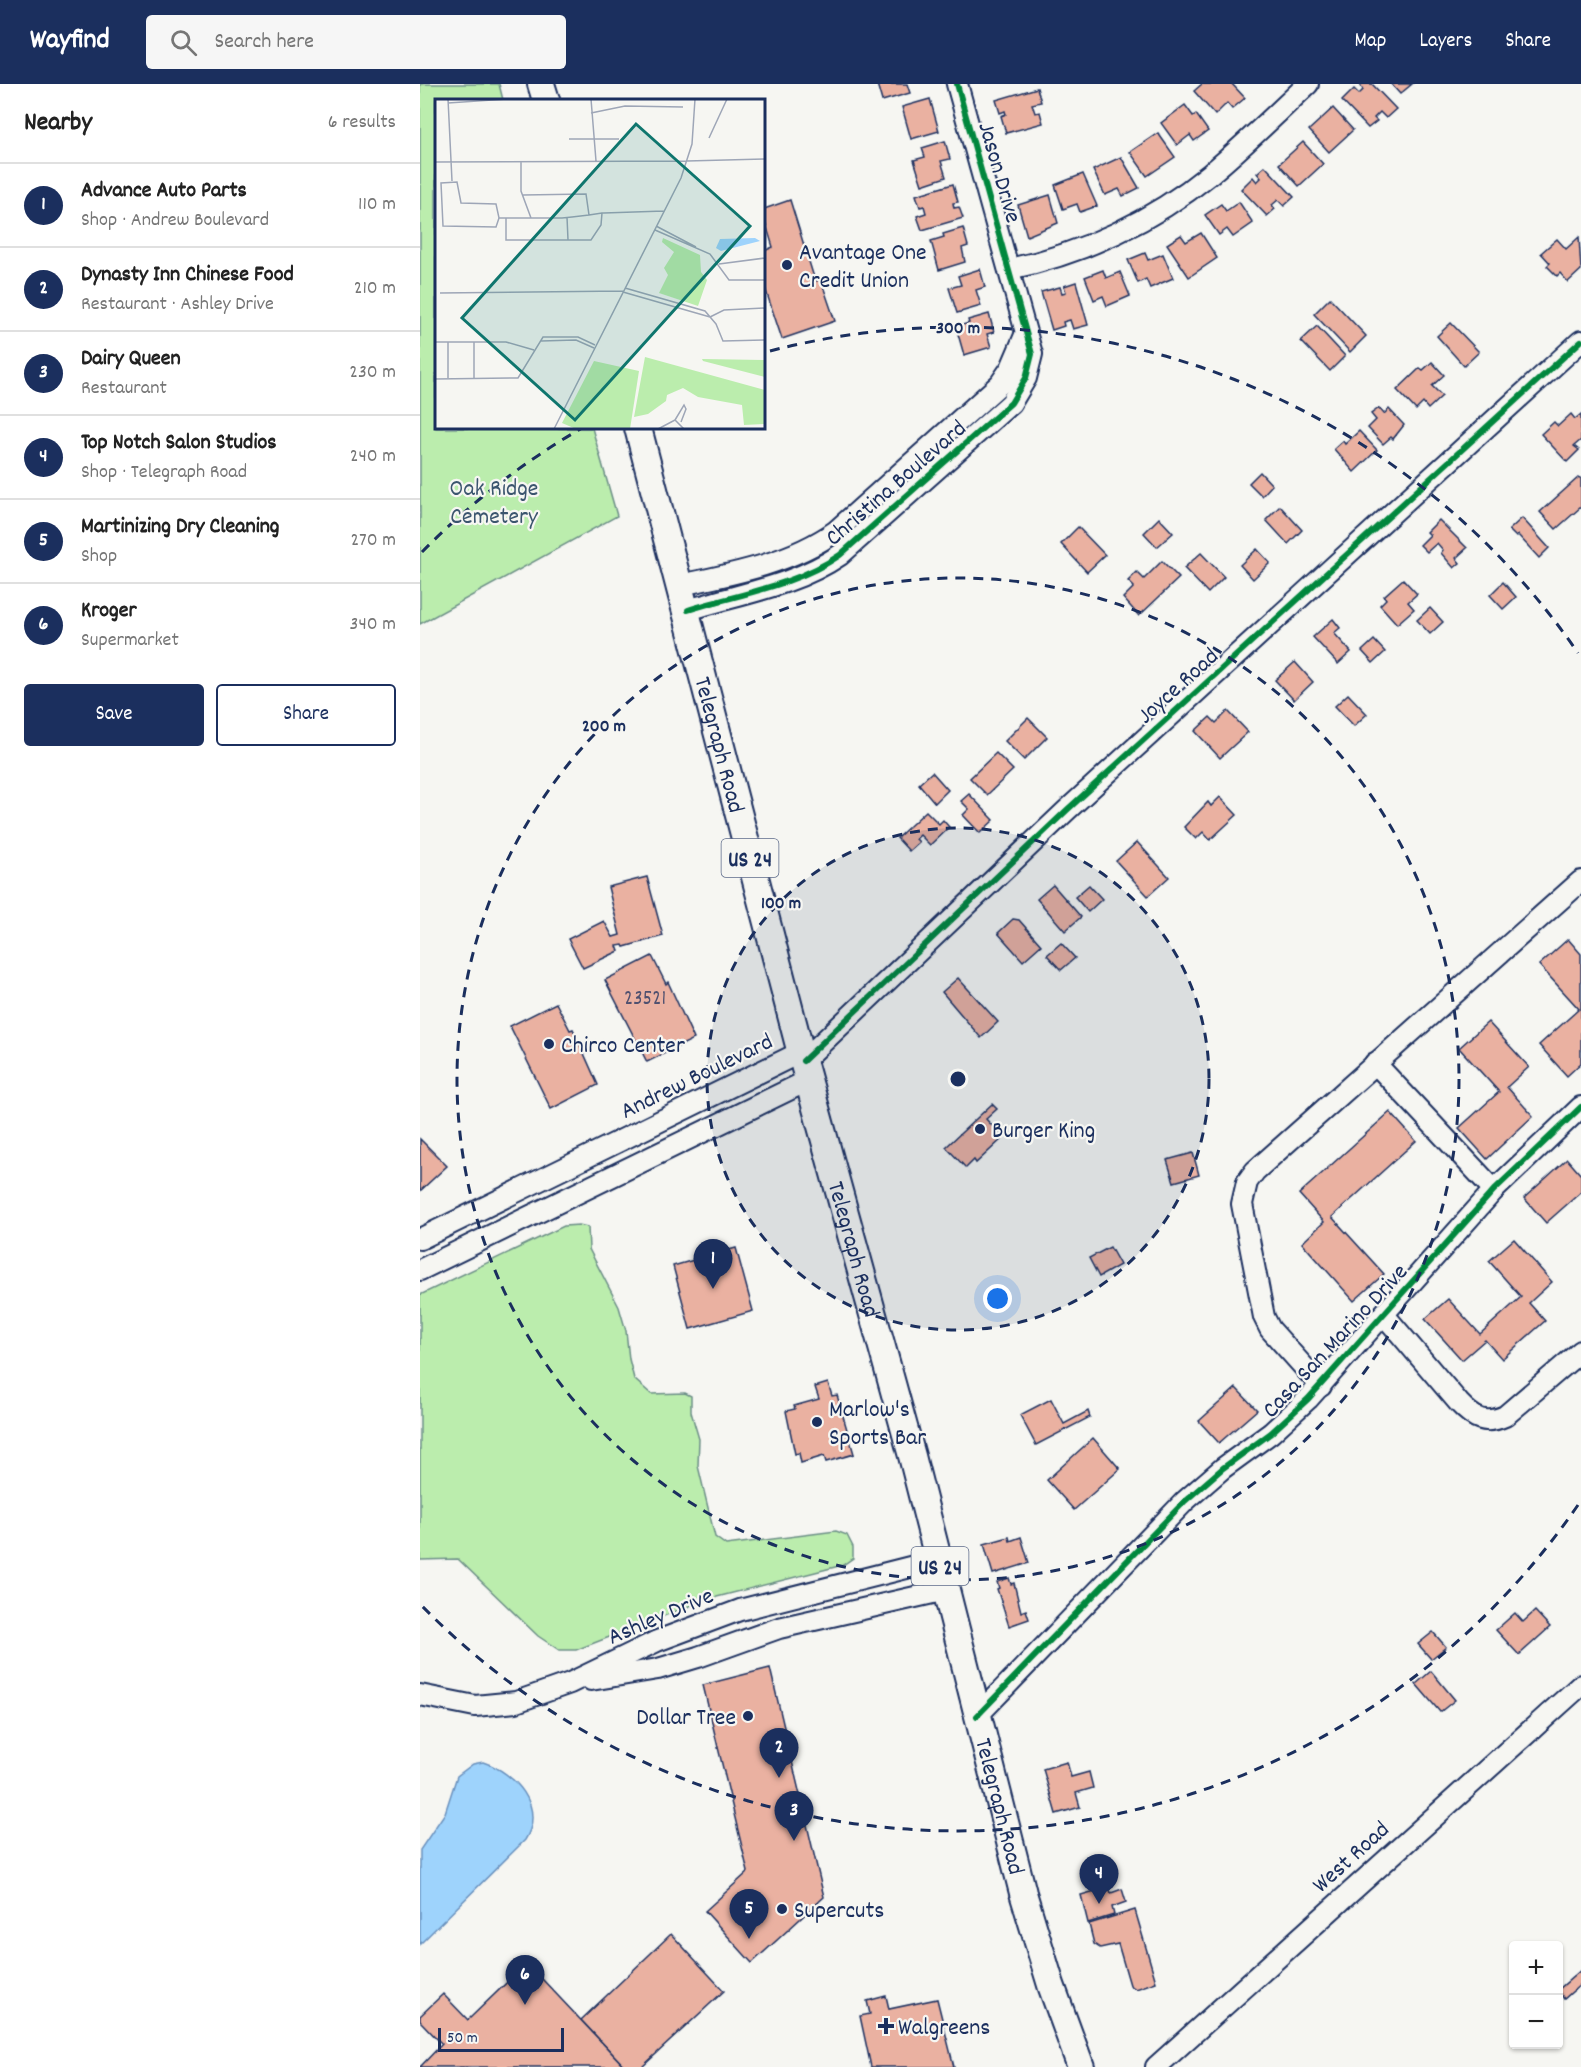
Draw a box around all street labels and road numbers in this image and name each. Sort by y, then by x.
street label: Jason Drive [967,118,1029,227]
street label: Christina Boulevard [819,413,975,555]
street label: Joyce Road [1131,641,1227,733]
street label: Telegraph Road [684,673,752,817]
road number: US 24 [722,839,778,877]
street label: Andrew Boulevard [615,1026,779,1129]
street label: Telegraph Road [817,1178,887,1321]
street label: Casa San Marino Drive [1255,1257,1417,1427]
road number: US 24 [912,1547,968,1585]
street label: Ashley Drive [603,1580,719,1655]
street label: Telegraph Road [964,1735,1032,1879]
street label: West Road [1306,1814,1398,1902]

